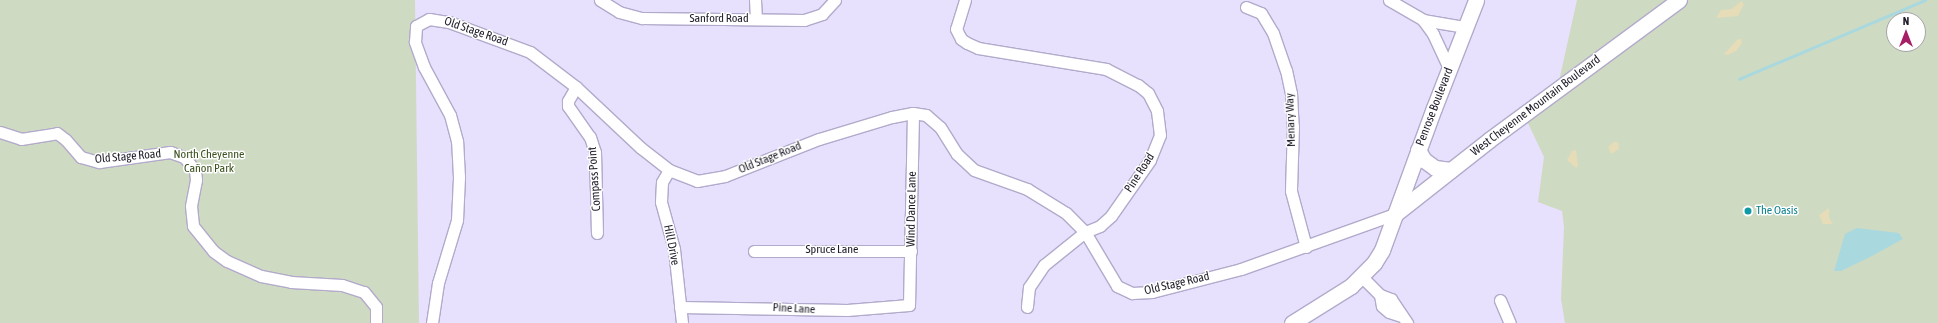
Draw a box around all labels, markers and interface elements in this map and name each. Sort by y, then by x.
street label: Sanford Road [689,12,749,26]
north arrow [1886,12,1926,52]
street label: Old Stage Road [442,14,510,50]
text: N [1903,15,1909,27]
street label: West Cheyenne Mountain Boulevard [1468,53,1604,159]
street label: Penrose Boulevard [1413,66,1457,148]
street label: Menary Way [1283,93,1299,147]
street label: Old Stage Road [737,139,803,177]
street label: Compass Point [586,146,604,212]
street label: Old Stage Road [94,147,162,167]
park label: North Cheyenne Cañon Park [174,148,244,176]
street label: Pine Road [1122,151,1158,195]
street label: Wind Dance Lane [904,171,920,247]
place label: The Oasis [1756,204,1798,218]
marker: The Oasis [1743,206,1753,216]
street label: Hill Drive [660,223,682,267]
street label: Spruce Lane [805,243,859,257]
street label: Old Stage Road [1143,270,1211,298]
street label: Pine Lane [772,301,816,317]

